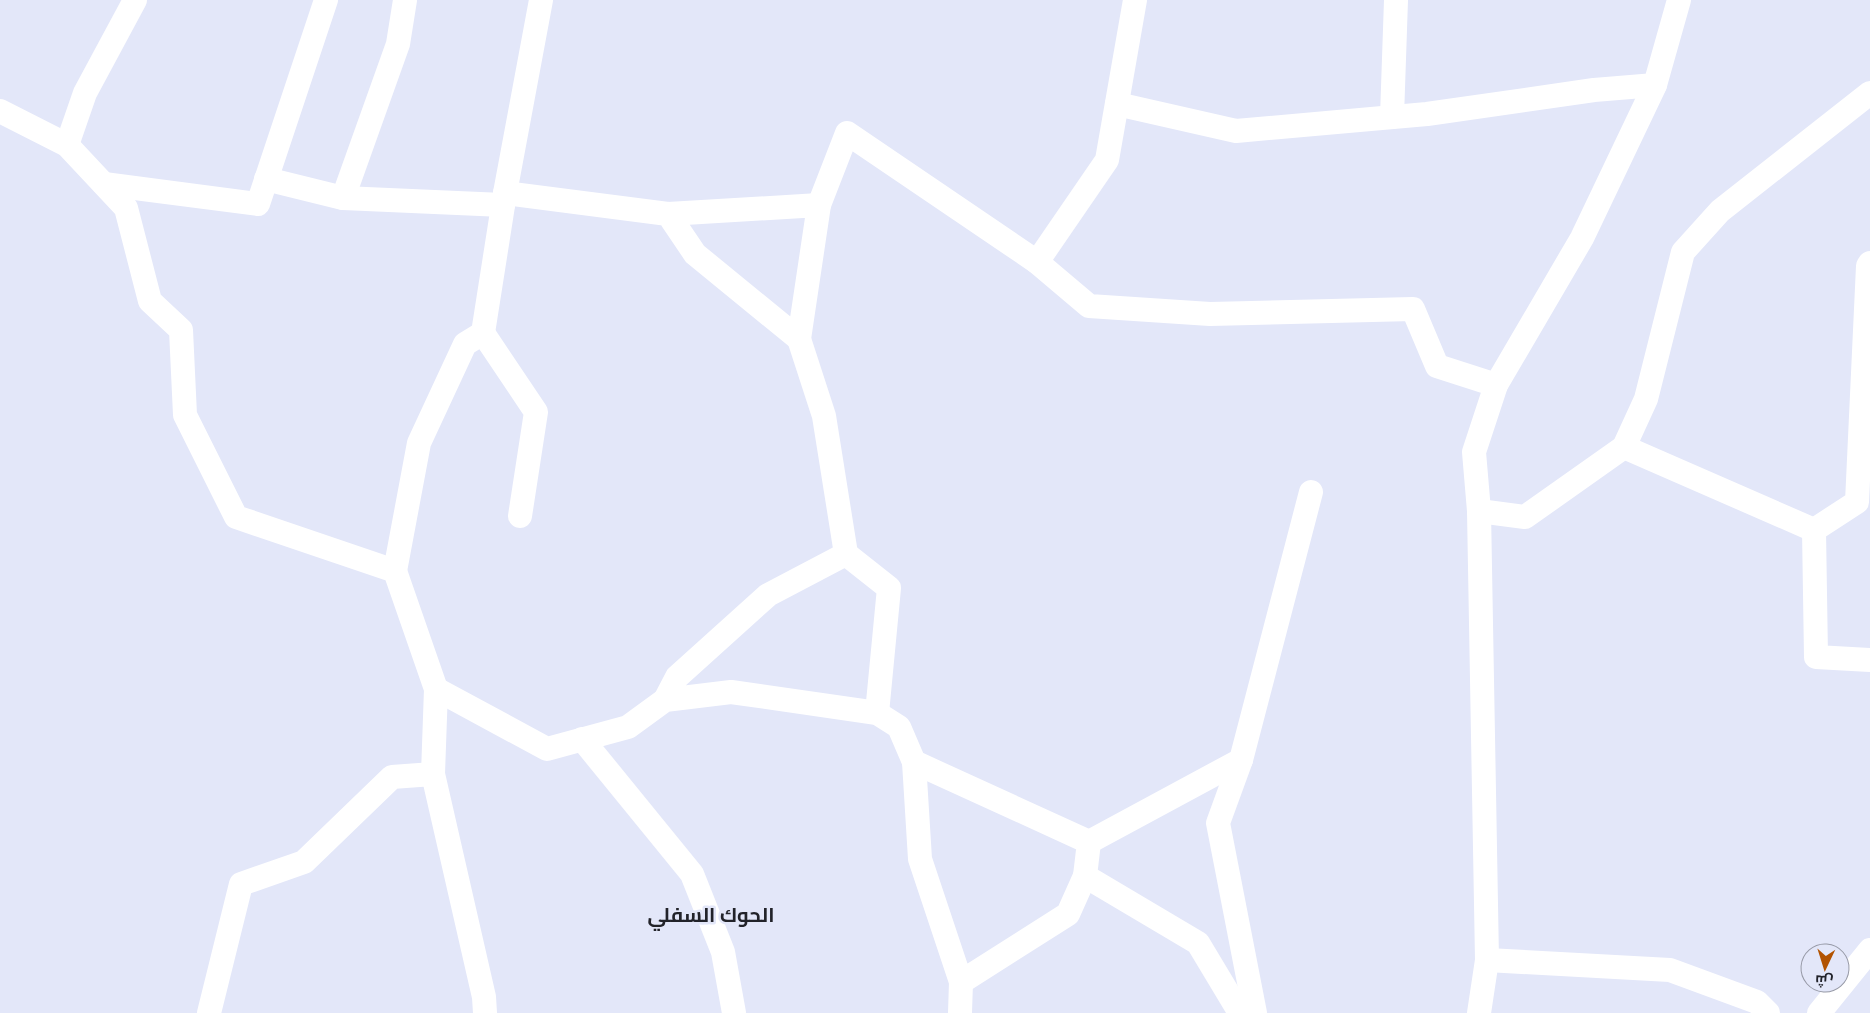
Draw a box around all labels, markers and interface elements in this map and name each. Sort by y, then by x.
district label: الحوك السفلي [648,903,774,931]
north arrow [1800,943,1850,993]
text: ش [1815,971,1834,990]

